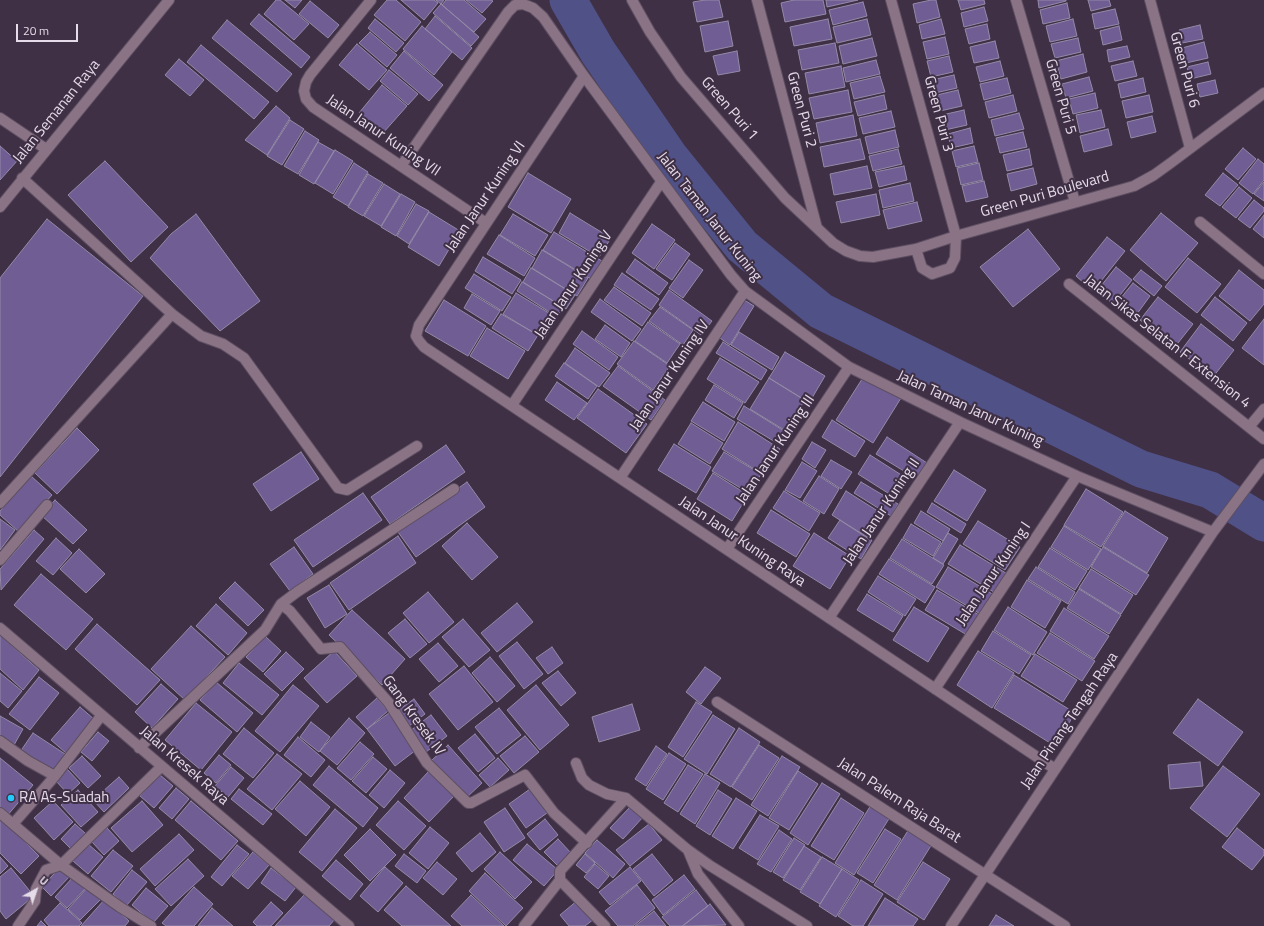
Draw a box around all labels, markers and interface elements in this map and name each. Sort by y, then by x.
scale bar [18,16,80,42]
text: 20 m [23,21,49,40]
street label: Green Puri 6 [1165,30,1203,110]
street label: Jalan Semanan Raya [10,57,104,167]
street label: Green Puri 5 [1041,57,1079,137]
street label: Green Puri 2 [782,70,820,150]
street label: Green Puri 1 [697,74,761,144]
street label: Green Puri 3 [919,74,957,154]
street label: Jalan Janur Kuning VII [323,91,443,181]
street label: Jalan Janur Kuning VI [442,138,530,256]
street label: Jalan Taman Janur Kuning [653,149,765,285]
street label: Green Puri Boulevard [979,168,1111,222]
street label: Jalan Janur Kuning V [531,228,617,342]
street label: Jalan Sikas Selatan F Extension 4 [1080,271,1254,413]
street label: Jalan Janur Kuning IV [626,317,714,435]
street label: Jalan Taman Janur Kuning [894,367,1046,451]
street label: Jalan Janur Kuning III [733,392,819,508]
street label: Jalan Janur Kuning II [840,455,924,569]
street label: Jalan Janur Kuning Raya [675,493,809,591]
street label: Jalan Janur Kuning I [953,519,1035,629]
street label: Jalan Pinang Tengah Raya [1018,649,1122,793]
street label: Gang Kresek IV [378,673,448,759]
street label: Jalan Kresek Raya [136,723,232,809]
street label: Jalan Palem Raja Barat [834,755,964,847]
place label: RA As-Suadah [19,789,109,807]
marker: RA As-Suadah [6,793,16,803]
north arrow [16,870,56,910]
text: U [36,872,52,889]

